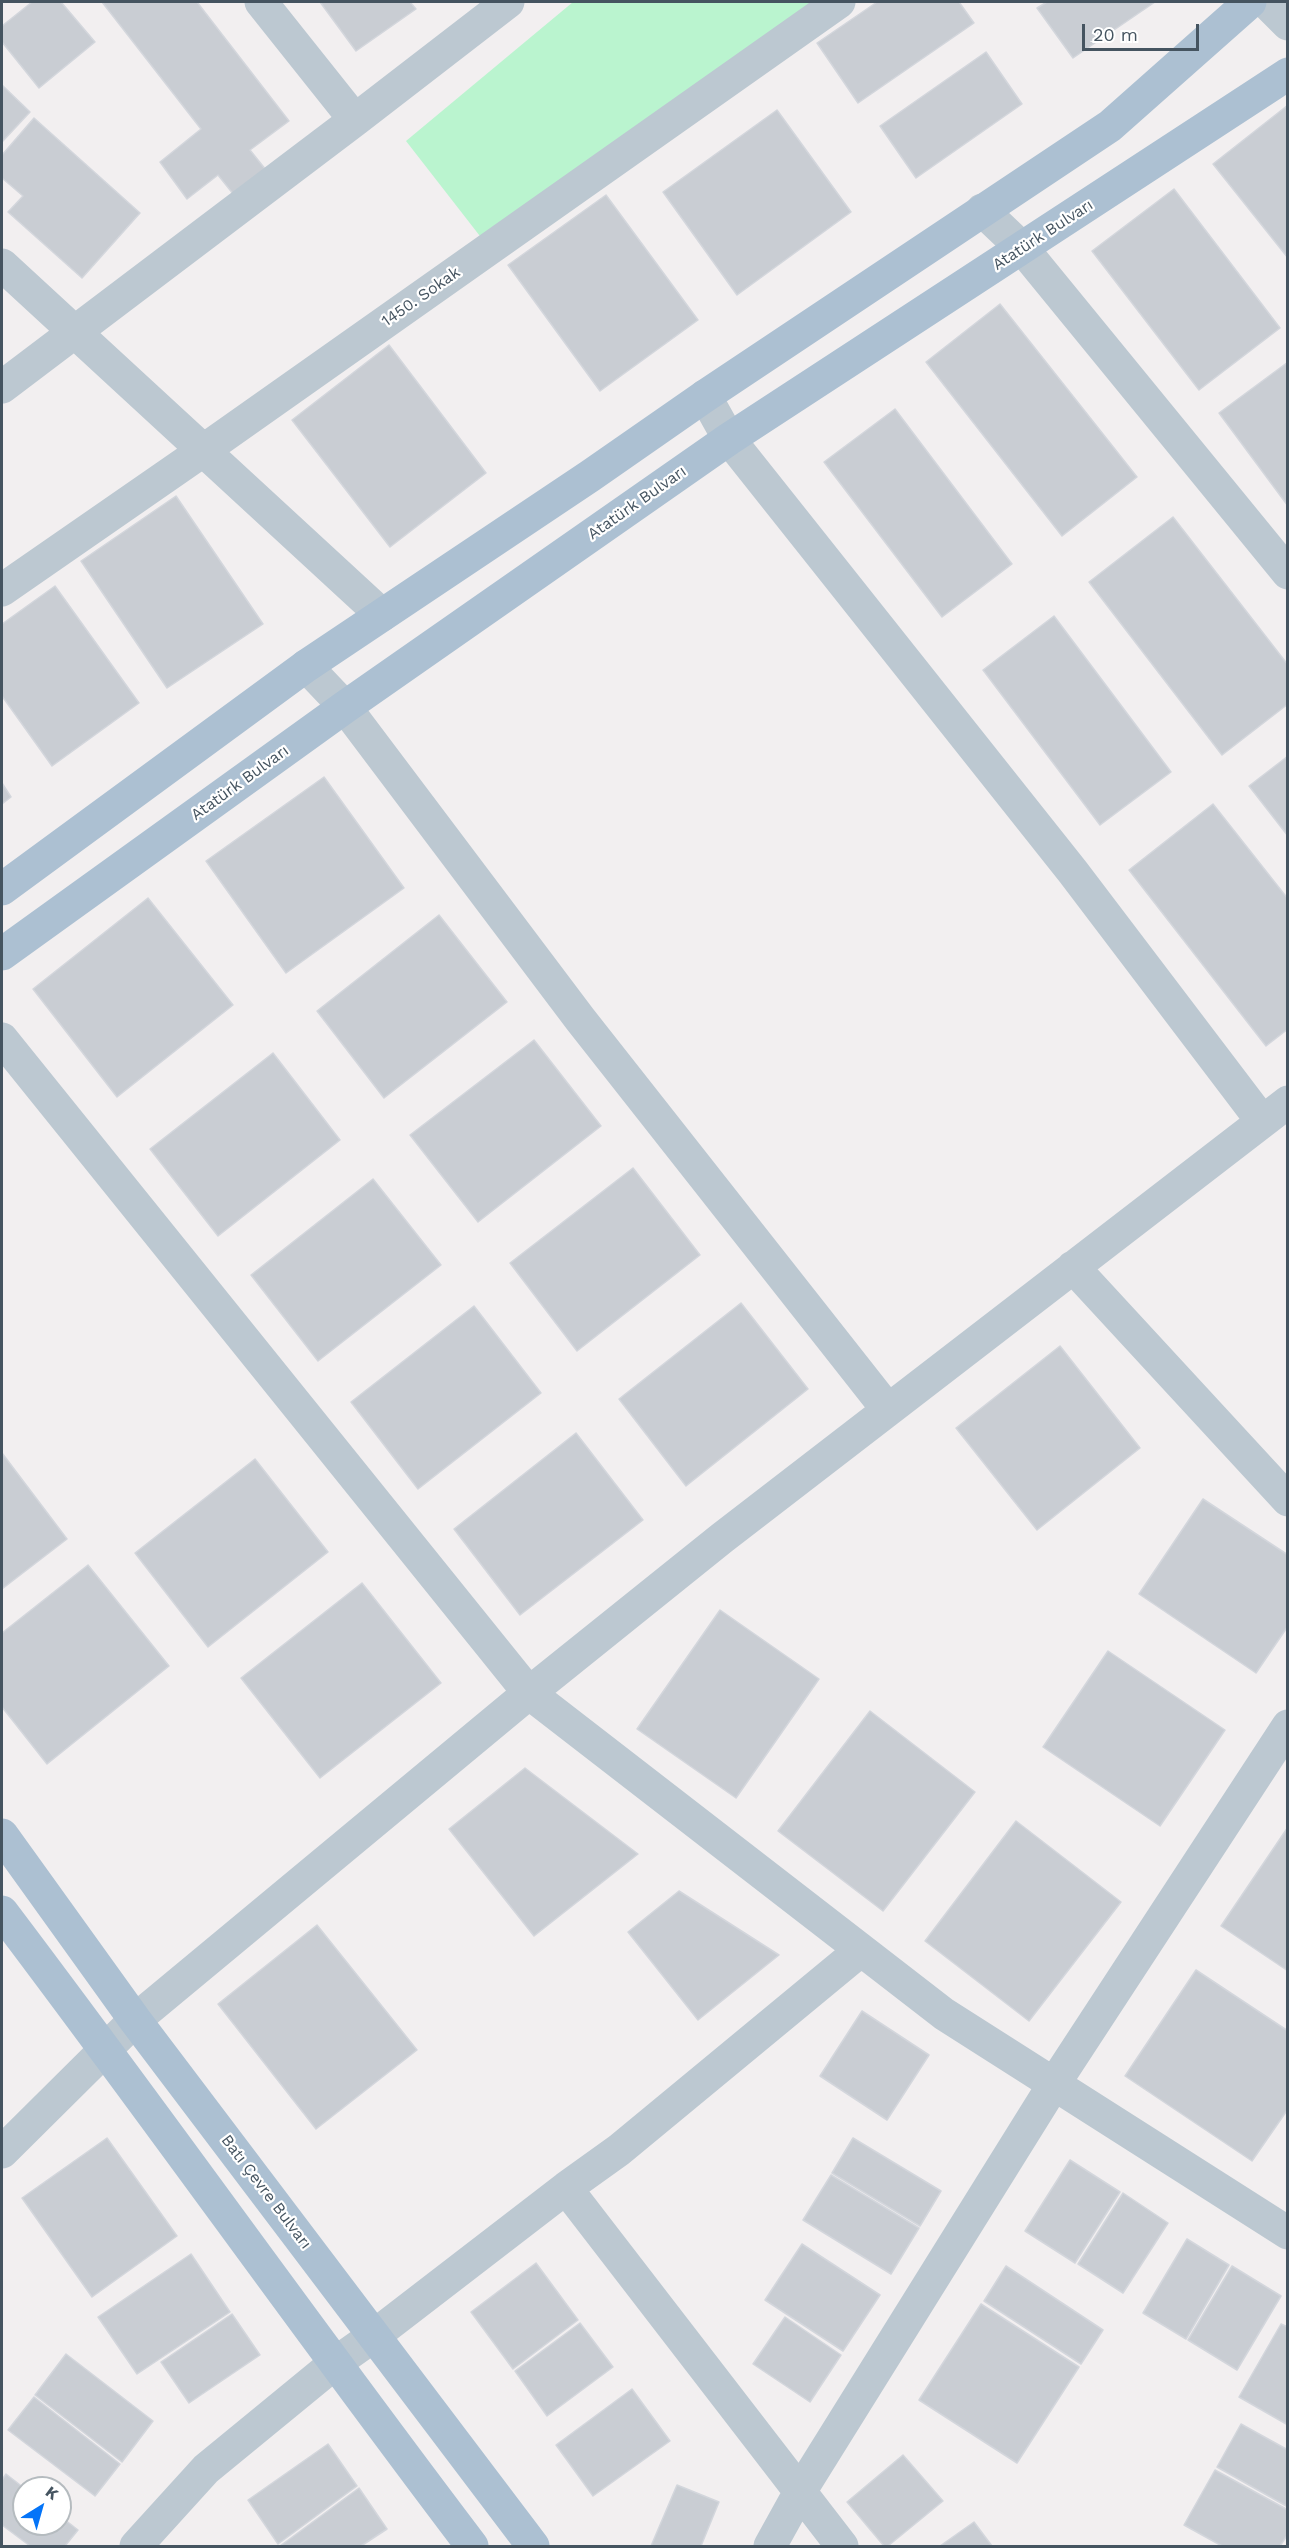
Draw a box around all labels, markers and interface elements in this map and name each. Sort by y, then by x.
scale bar [1085,12,1202,50]
text: 20 m [1093,24,1138,45]
street label: Atatürk Bulvarı [989,195,1097,275]
street label: 1450. Sokak [378,263,464,331]
street label: Atatürk Bulvarı [584,462,690,544]
street label: Atatürk Bulvarı [187,741,293,825]
street label: Batı Çevre Bulvarı [217,2131,315,2253]
north arrow [12,2476,72,2536]
text: K [42,2482,62,2504]

